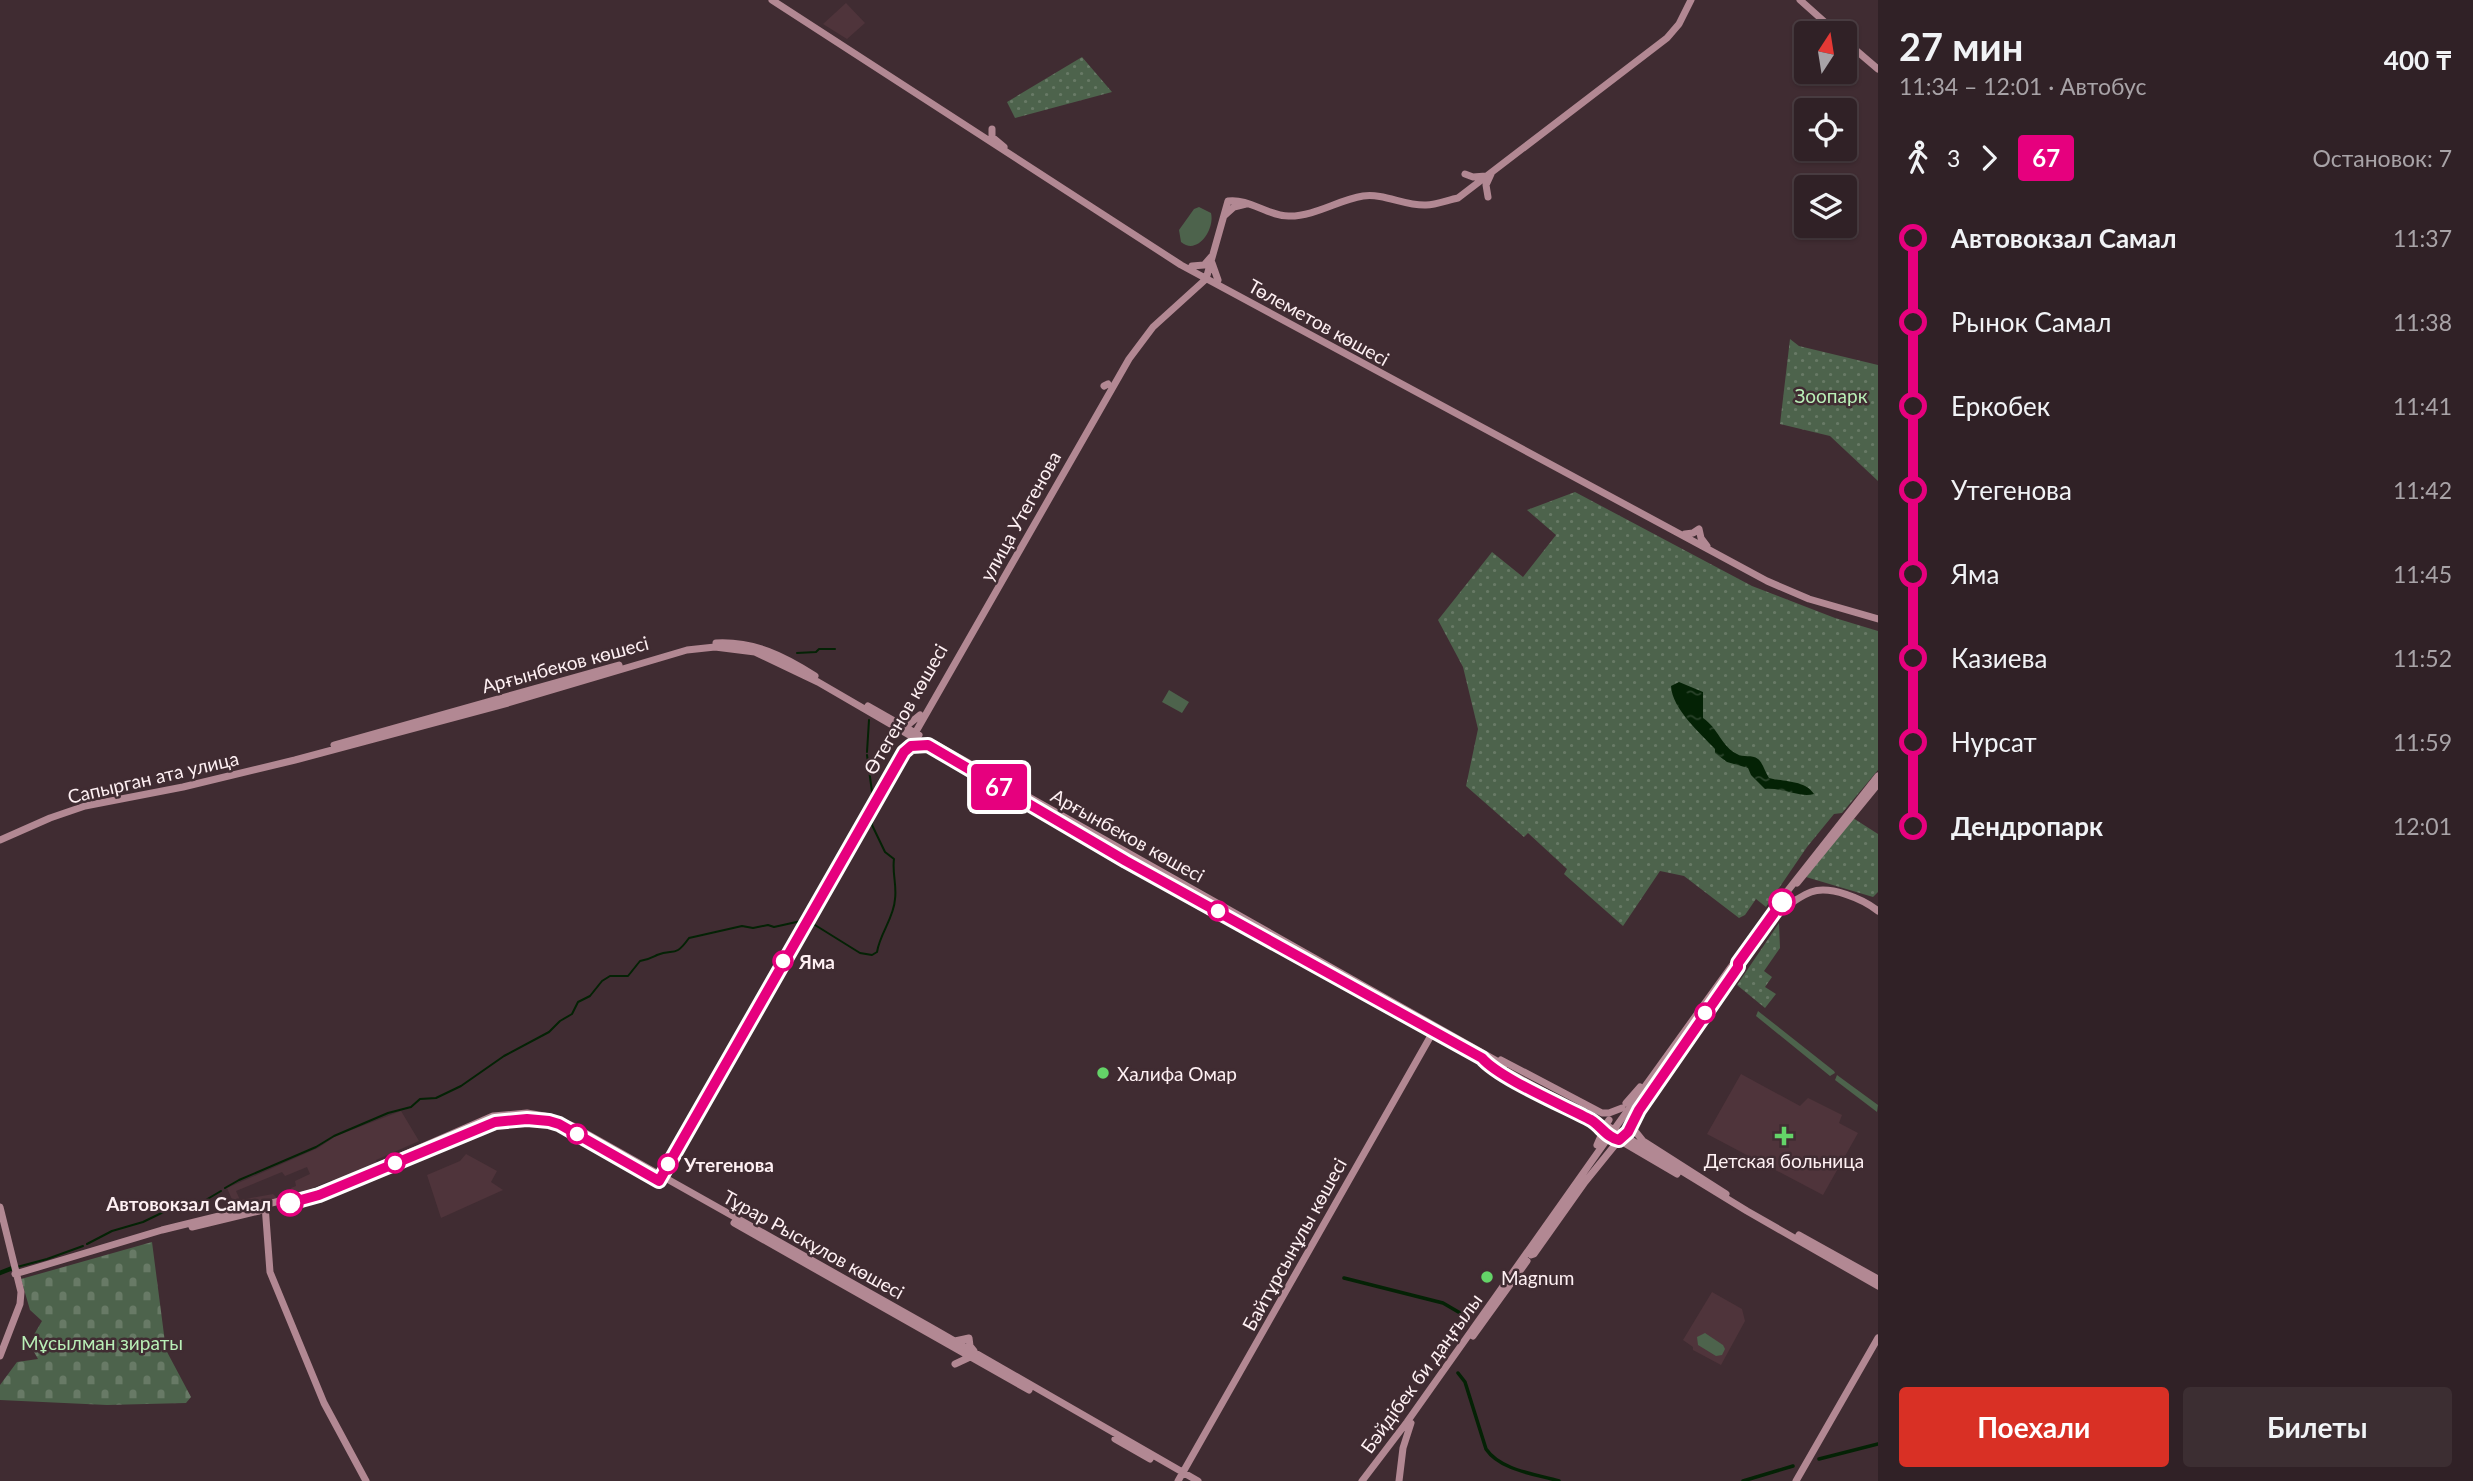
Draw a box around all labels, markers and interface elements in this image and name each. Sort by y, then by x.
north arrow [1794,21,1857,84]
map controls [1794,21,1857,238]
text: 27 мин [1899,23,2023,69]
text: 400 ₸ [2384,44,2452,76]
text: 11:34 – 12:01 · Автобус [1899,72,2147,100]
button: locate [1794,98,1857,161]
icon: walk [1899,139,1937,177]
icon: forward [1970,139,2008,177]
text: 67 [2032,143,2060,172]
text: 3 [1947,144,1960,172]
text: Остановок: 7 [2312,144,2452,172]
button: layers [1794,175,1857,238]
text: Автовокзал Самал [1951,222,2176,254]
text: 11:37 [2393,224,2452,252]
street label: Төлеметов көшесі [1244,274,1394,370]
text: Рынок Самал [1951,306,2111,338]
text: 11:38 [2393,308,2452,336]
park label: Зоопарк [1795,384,1868,407]
text: Еркобек [1951,390,2050,422]
text: 11:41 [2393,392,2452,420]
street label: улица Утегенова [975,447,1065,585]
text: Утегенова [1951,474,2072,506]
text: 11:42 [2393,476,2452,504]
text: Яма [1951,558,1999,590]
text: 11:45 [2393,560,2452,588]
street label: Арғынбеков көшесі [479,631,651,697]
street label: Өтегенов көшесі [858,640,952,778]
text: Казиева [1951,642,2047,674]
text: 11:52 [2393,644,2452,672]
text: Нурсат [1951,726,2037,758]
text: 11:59 [2393,728,2452,756]
street label: Сапырган ата улица [65,746,241,808]
line badge: 67 [968,764,1030,810]
text: 67 [985,772,1013,801]
street label: Арғынбеков көшесі [1047,783,1209,887]
text: Дендропарк [1951,810,2103,842]
text: 12:01 [2393,812,2452,840]
unlabelled marker [1769,889,1795,915]
unlabelled marker [1208,901,1228,921]
place label: Яма [798,950,835,973]
marker: Яма [773,951,793,971]
unlabelled marker [1695,1003,1715,1023]
place label: Халифа Омар [1117,1062,1237,1085]
marker: Халифа Омар [1095,1065,1111,1081]
unlabelled marker [567,1124,587,1144]
marker: Детская больница [1774,1126,1794,1146]
place label: Детская больница [1704,1149,1864,1172]
unlabelled marker [385,1153,405,1173]
place label: Утегенова [683,1153,774,1176]
marker: Утегенова [658,1154,678,1174]
street label: Байтұрсынұлы көшесі [1237,1154,1351,1334]
street label: Тұрар Рыскұлов көшесі [719,1185,909,1303]
marker: Автовокзал Самал [277,1190,303,1216]
place label: Автовокзал Самал [105,1192,271,1215]
place label: Magnum [1501,1266,1575,1289]
marker: Magnum [1479,1269,1495,1285]
street label: Бәйдібек би даңғылы [1355,1289,1487,1457]
park label: Мұсылман зираты [21,1331,183,1354]
button: Поехали [1899,1387,2169,1467]
button: Билеты [2183,1387,2452,1467]

